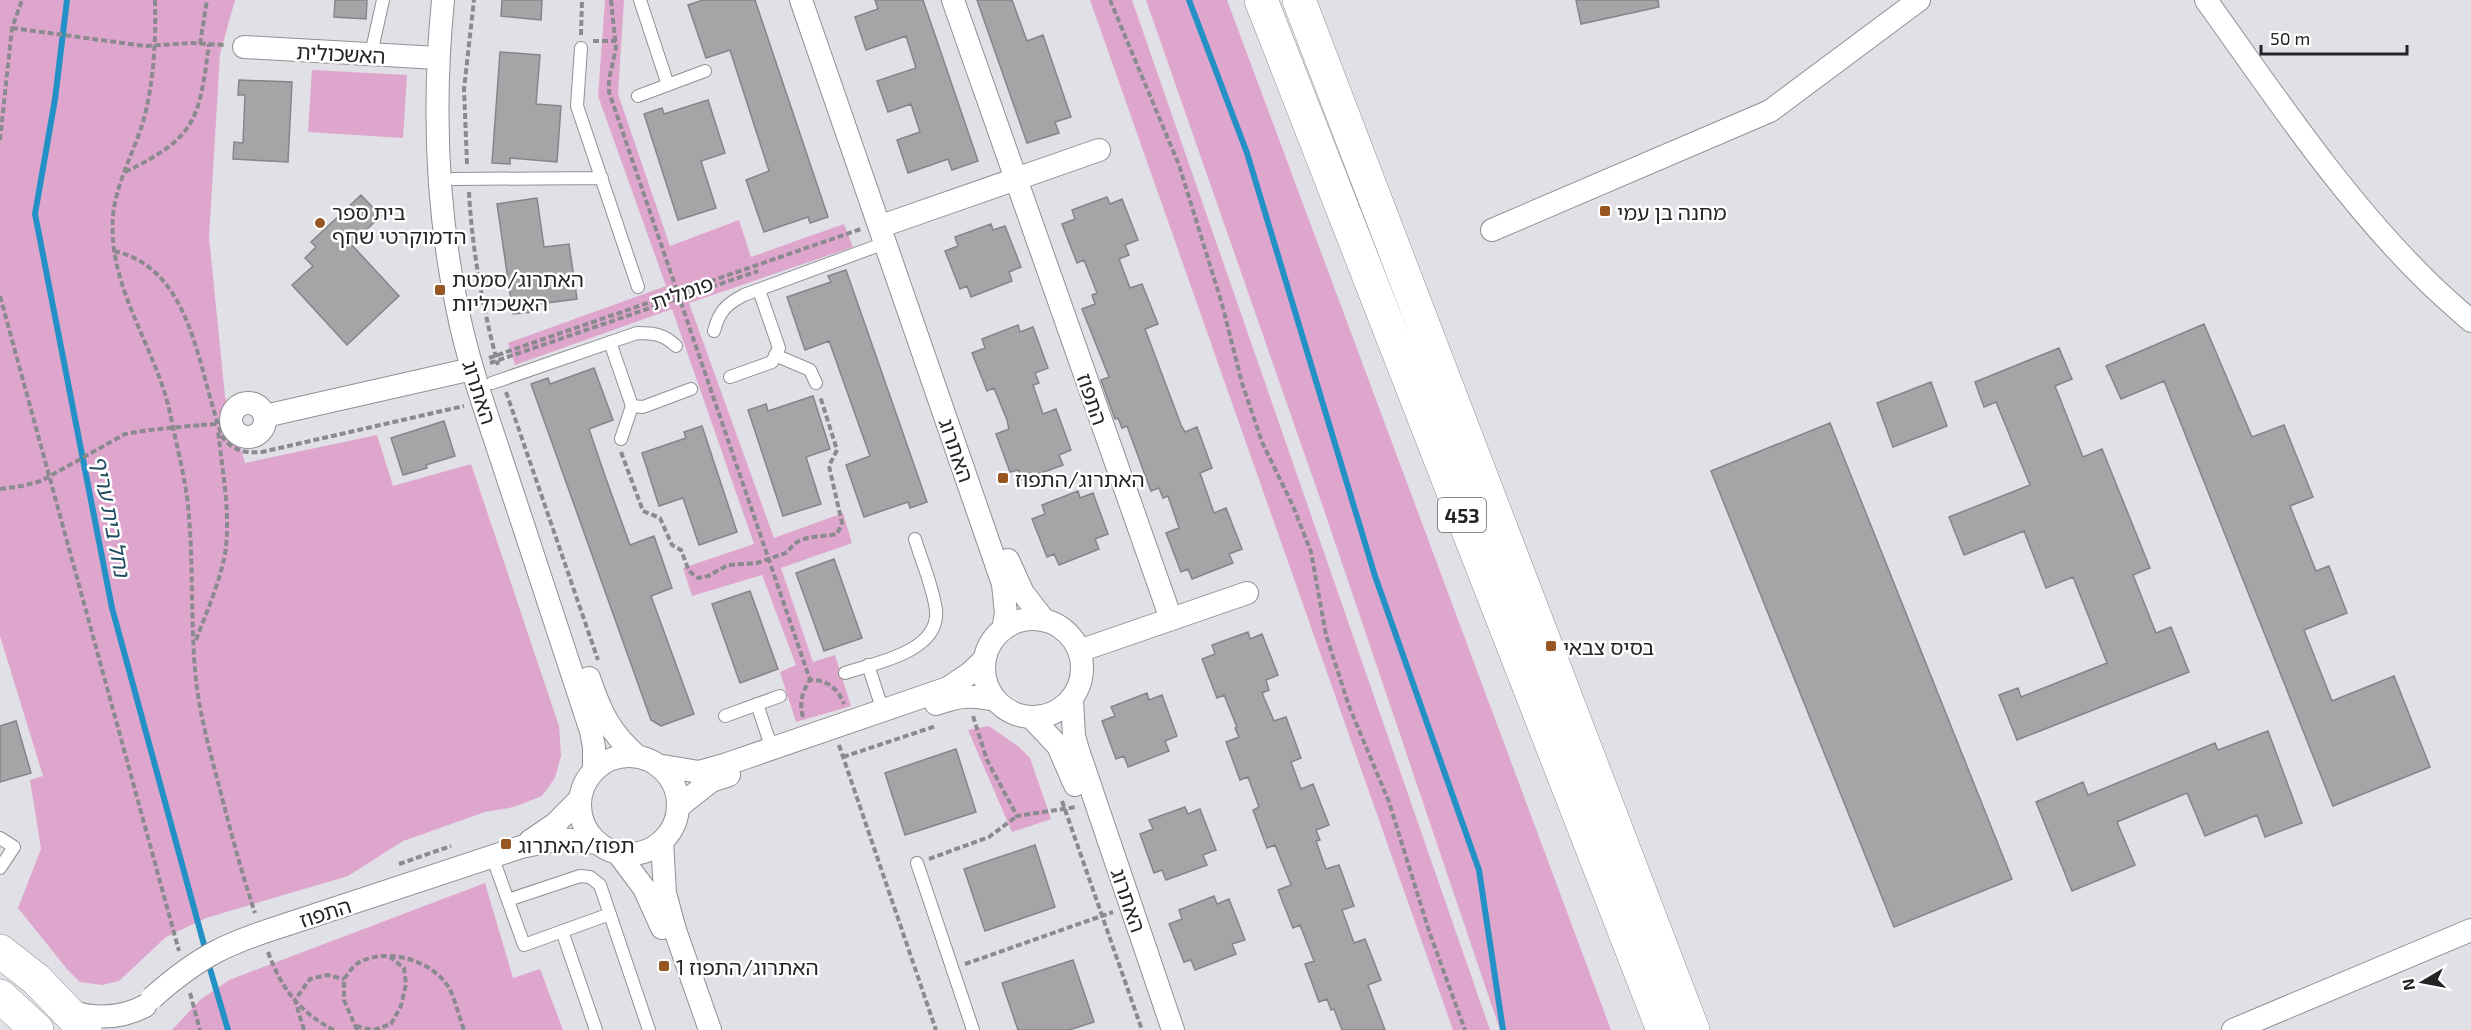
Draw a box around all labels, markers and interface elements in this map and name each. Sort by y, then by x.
scale bar [2261,18,2406,56]
text: 50 m [2270,27,2310,49]
street label: האשכולית [296,38,386,68]
place label: בית ספר הדמוקרטי שחף [332,199,467,248]
place label: מחנה בן עמי [1617,199,1727,224]
marker: מחנה בן עמי [1598,204,1612,218]
marker: בית ספר הדמוקרטי שחף [313,216,327,230]
place label: האתרוג/סמטת האשכוליות [452,266,584,315]
street label: פומלית [648,270,716,314]
marker: האתרוג/סמטת האשכוליות [433,283,447,297]
street label: האתרוג [458,357,502,427]
street label: התפוז [1073,370,1113,428]
street label: האתרוג [934,415,980,485]
water label: נחל בית עריף [87,453,137,580]
place label: האתרוג/התפוז [1015,466,1145,491]
marker: האתרוג/התפוז [996,471,1010,485]
road number: 453 [1438,498,1486,532]
place label: בסיס צבאי [1563,634,1654,659]
marker: בסיס צבאי [1544,639,1558,653]
place label: תפוז/האתרוג [518,832,635,857]
marker: תפוז/האתרוג [499,837,513,851]
street label: האתרוג [1106,865,1152,935]
street label: התפוז [296,892,354,932]
north arrow [2393,952,2453,1012]
place label: האתרוג/התפוז 1 [676,954,819,979]
marker: האתרוג/התפוז 1 [657,959,671,973]
text: N [2397,977,2418,992]

